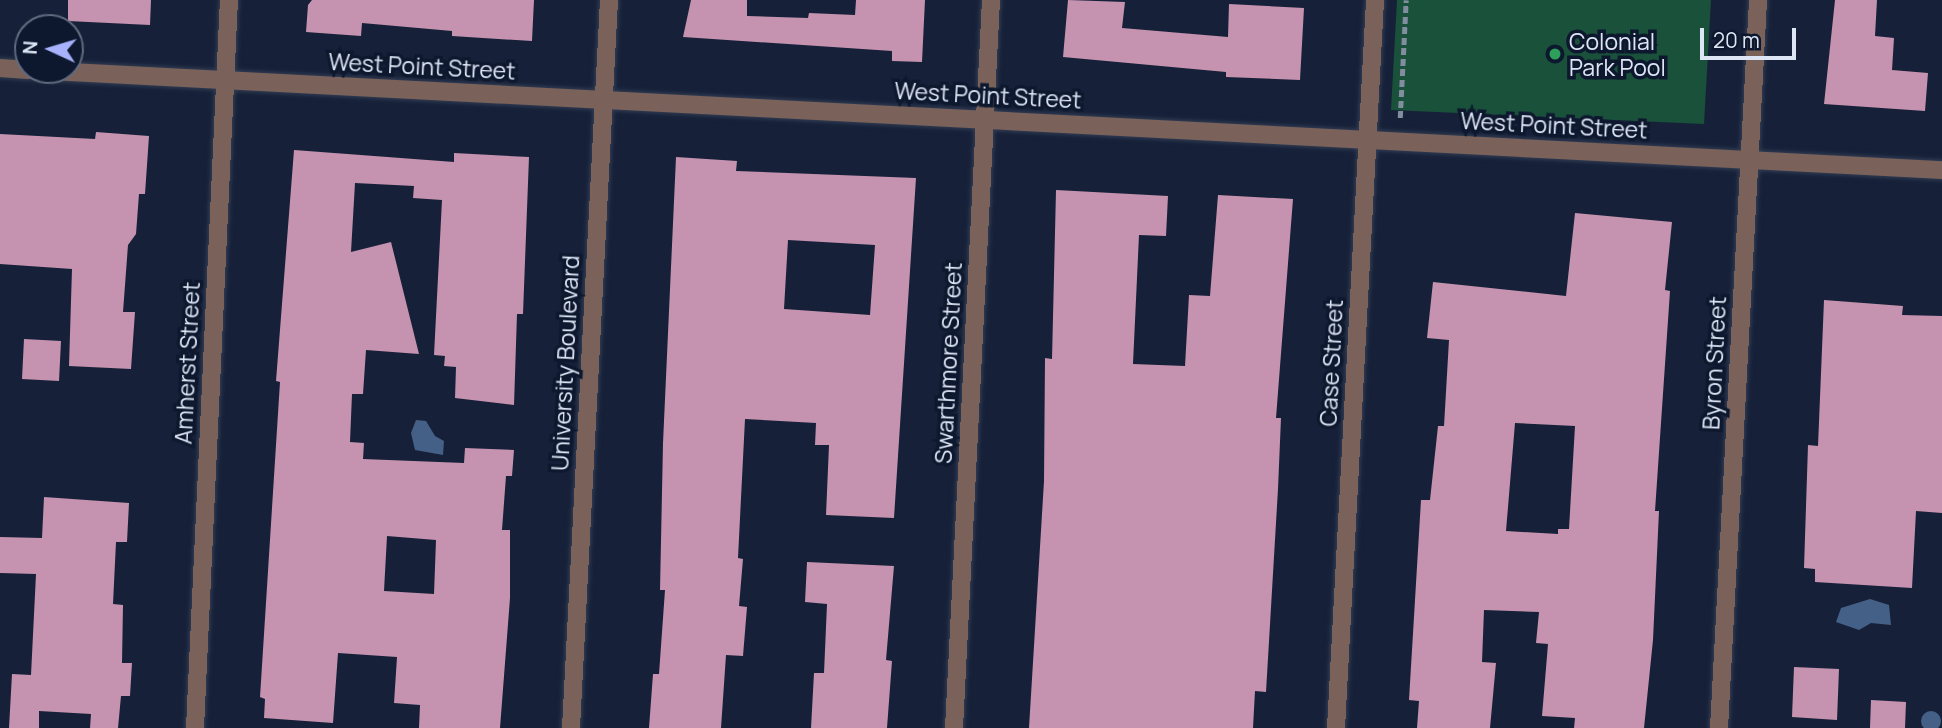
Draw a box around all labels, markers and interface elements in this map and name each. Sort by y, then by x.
north arrow [14,14,84,84]
scale bar [1704,14,1800,58]
text: 20 m [1713,26,1760,54]
place label: Colonial Park Pool [1569,27,1666,81]
text: N [17,40,43,55]
marker: Colonial Park Pool [1547,46,1563,62]
street label: West Point Street [328,47,516,85]
street label: West Point Street [894,76,1082,114]
street label: West Point Street [1460,106,1648,144]
street label: University Boulevard [546,254,584,472]
street label: Swarthmore Street [929,262,967,464]
street label: Amherst Street [169,281,205,445]
street label: Byron Street [1697,296,1731,430]
street label: Case Street [1314,299,1348,427]

